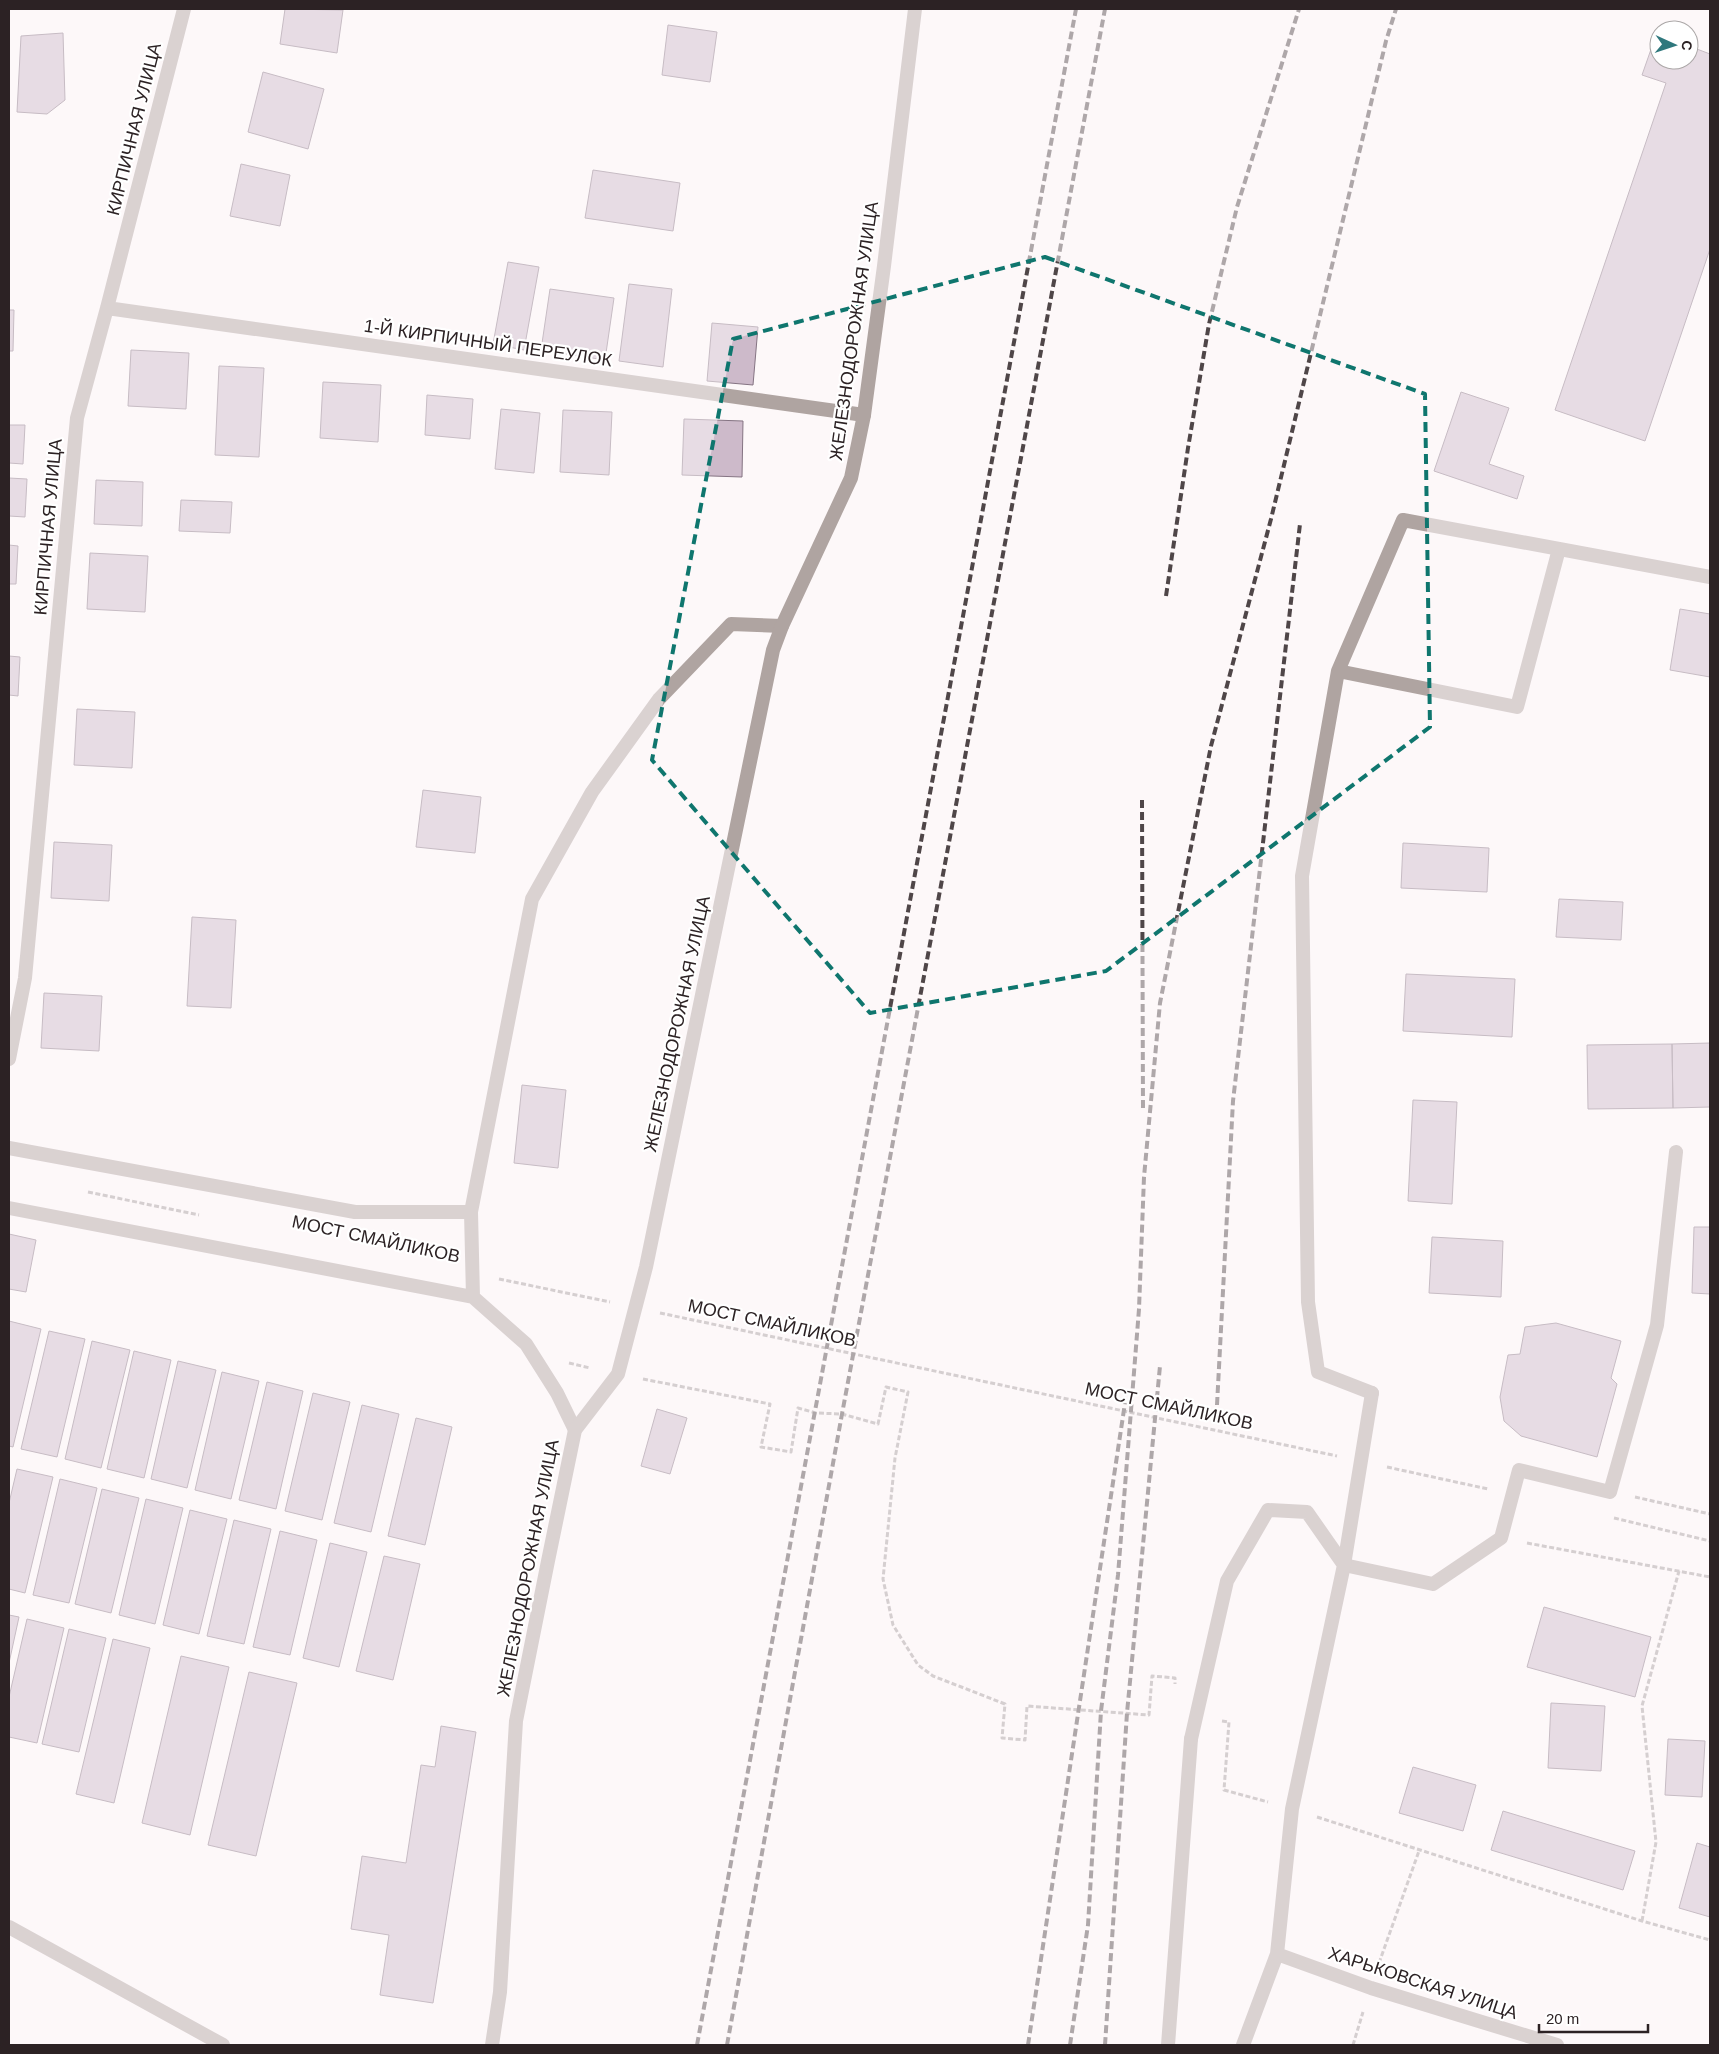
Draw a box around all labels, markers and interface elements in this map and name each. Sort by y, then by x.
north arrow [1649,20,1699,70]
text: С [1679,40,1695,51]
street label: КИРПИЧНАЯ УЛИЦА [103,41,165,217]
street label: ЖЕЛЕЗНОДОРОЖНАЯ УЛИЦА [826,200,882,462]
street label: 1-Й КИРПИЧНЫЙ ПЕРЕУЛОК [363,315,614,370]
street label: КИРПИЧНАЯ УЛИЦА [30,438,66,616]
street label: ЖЕЛЕЗНОДОРОЖНАЯ УЛИЦА [640,894,714,1154]
street label: МОСТ СМАЙЛИКОВ [290,1210,462,1267]
street label: МОСТ СМАЙЛИКОВ [686,1294,858,1351]
street label: МОСТ СМАЙЛИКОВ [1083,1377,1255,1434]
street label: ЖЕЛЕЗНОДОРОЖНАЯ УЛИЦА [493,1438,563,1698]
street label: ХАРЬКОВСКАЯ УЛИЦА [1326,1943,1520,2023]
scale bar [1539,2002,1648,2034]
text: 20 m [1546,2010,1579,2027]

